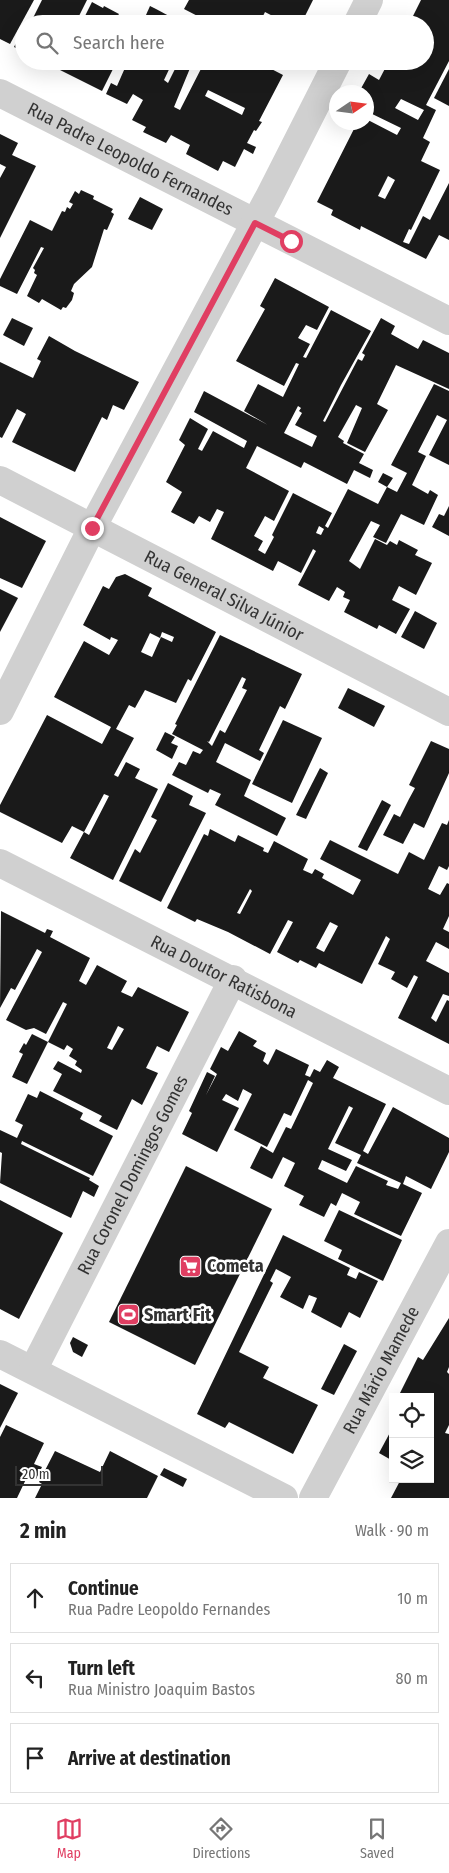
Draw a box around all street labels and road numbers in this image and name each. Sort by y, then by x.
street label: Rua Padre Leopoldo Fernandes [24,98,237,221]
street label: Rua General Silva Júnior [140,545,308,646]
street label: Rua Doutor Ratisbona [147,930,301,1023]
street label: Rua Coronel Domingos Gomes [73,1071,193,1278]
street label: Rua Mário Mamede [338,1302,424,1438]

